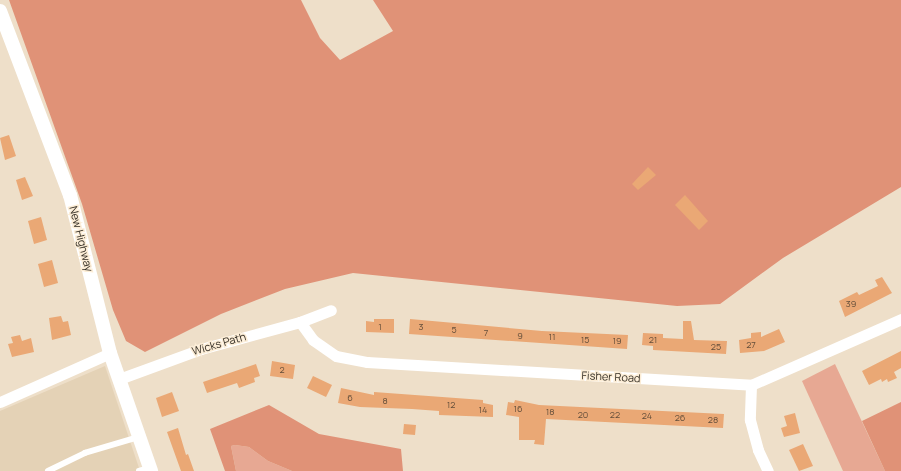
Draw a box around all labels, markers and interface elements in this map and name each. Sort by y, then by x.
street label: New Highway [66,205,96,273]
house number: 39 [846,299,856,309]
house number: 1 [378,322,382,332]
house number: 3 [419,322,423,332]
house number: 5 [451,325,457,335]
house number: 7 [484,328,488,338]
street label: Wicks Path [191,330,247,358]
house number: 9 [517,331,523,341]
house number: 11 [548,332,556,342]
house number: 15 [581,335,589,345]
house number: 21 [649,335,657,345]
house number: 19 [612,336,622,346]
house number: 27 [746,340,756,350]
house number: 25 [711,342,721,352]
house number: 2 [279,365,285,375]
street label: Fisher Road [581,369,641,385]
house number: 6 [347,393,353,403]
house number: 8 [382,396,388,406]
house number: 12 [447,400,455,410]
house number: 16 [513,404,523,414]
house number: 14 [479,405,487,415]
house number: 18 [546,407,554,417]
house number: 20 [578,410,588,420]
house number: 22 [610,410,620,420]
house number: 24 [642,411,652,421]
house number: 26 [675,413,685,423]
house number: 28 [708,415,718,425]

